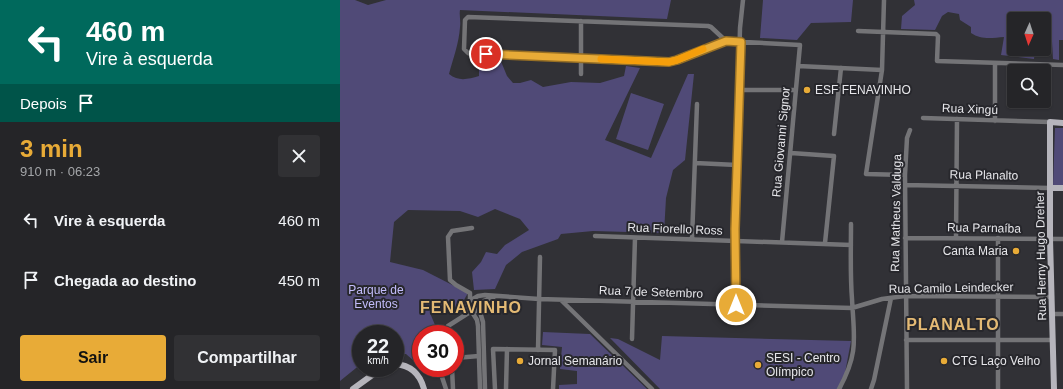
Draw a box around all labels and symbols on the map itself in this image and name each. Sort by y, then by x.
north arrow [1007,12,1051,56]
pin [469,37,503,71]
place label: ESF FENAVINHO [815,83,911,97]
marker: ESF FENAVINHO [802,85,812,95]
street label: Rua Giovanni Signor [769,86,793,198]
street label: Rua Xingú [942,101,998,117]
street label: Rua Matheus Valduga [888,154,904,272]
street label: Rua Planalto [950,167,1019,183]
street label: Rua Herny Hugo Dreher [1033,191,1049,321]
street label: Rua Fiorello Ross [627,220,723,238]
street label: Rua Parnaíba [947,220,1021,236]
place label: Canta Maria [943,244,1008,258]
marker: Canta Maria [1011,246,1021,256]
street label: Rua Camilo Leindecker [889,280,1013,296]
park label: Parque de Eventos [348,283,404,311]
street label: Rua 7 de Setembro [599,283,704,301]
position arrow [715,284,757,326]
district label: FENAVINHO [420,299,522,316]
district label: PLANALTO [906,316,1000,333]
speed limit sign: 30 [412,325,464,377]
place label: SESI - Centro Olímpico [766,351,840,379]
place label: Jornal Semanário [528,354,622,368]
place label: CTG Laço Velho [952,354,1040,368]
marker: Jornal Semanário [515,356,525,366]
marker: CTG Laço Velho [939,356,949,366]
marker: SESI - Centro Olímpico [753,360,763,370]

